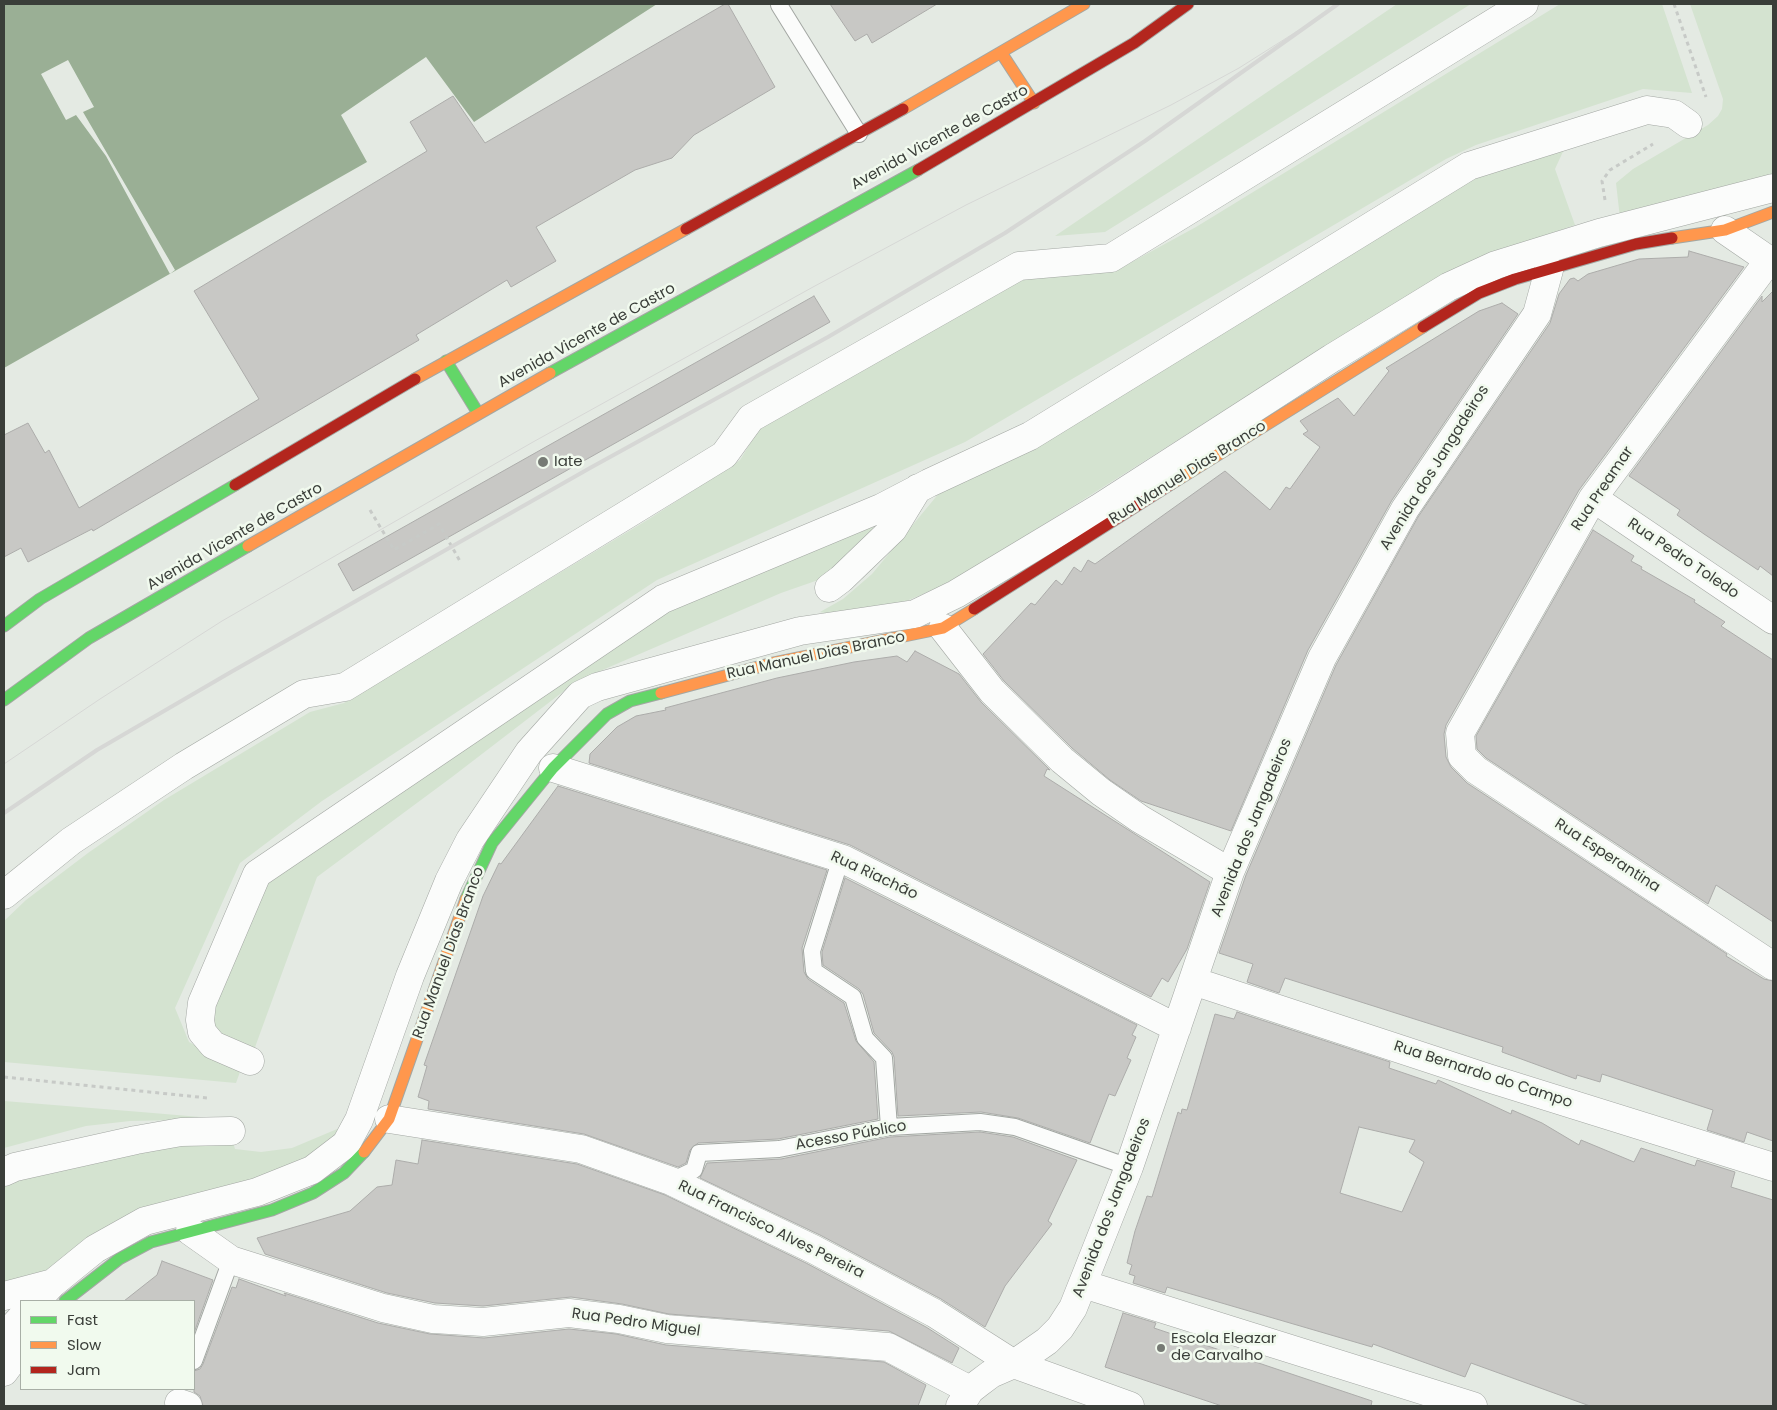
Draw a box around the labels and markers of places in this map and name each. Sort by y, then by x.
place label: Iate [554,453,583,471]
marker: Iate [536,455,550,469]
place label: Escola Eleazar de Carvalho [1171,1330,1276,1365]
marker: Escola Eleazar de Carvalho [1155,1342,1167,1354]

